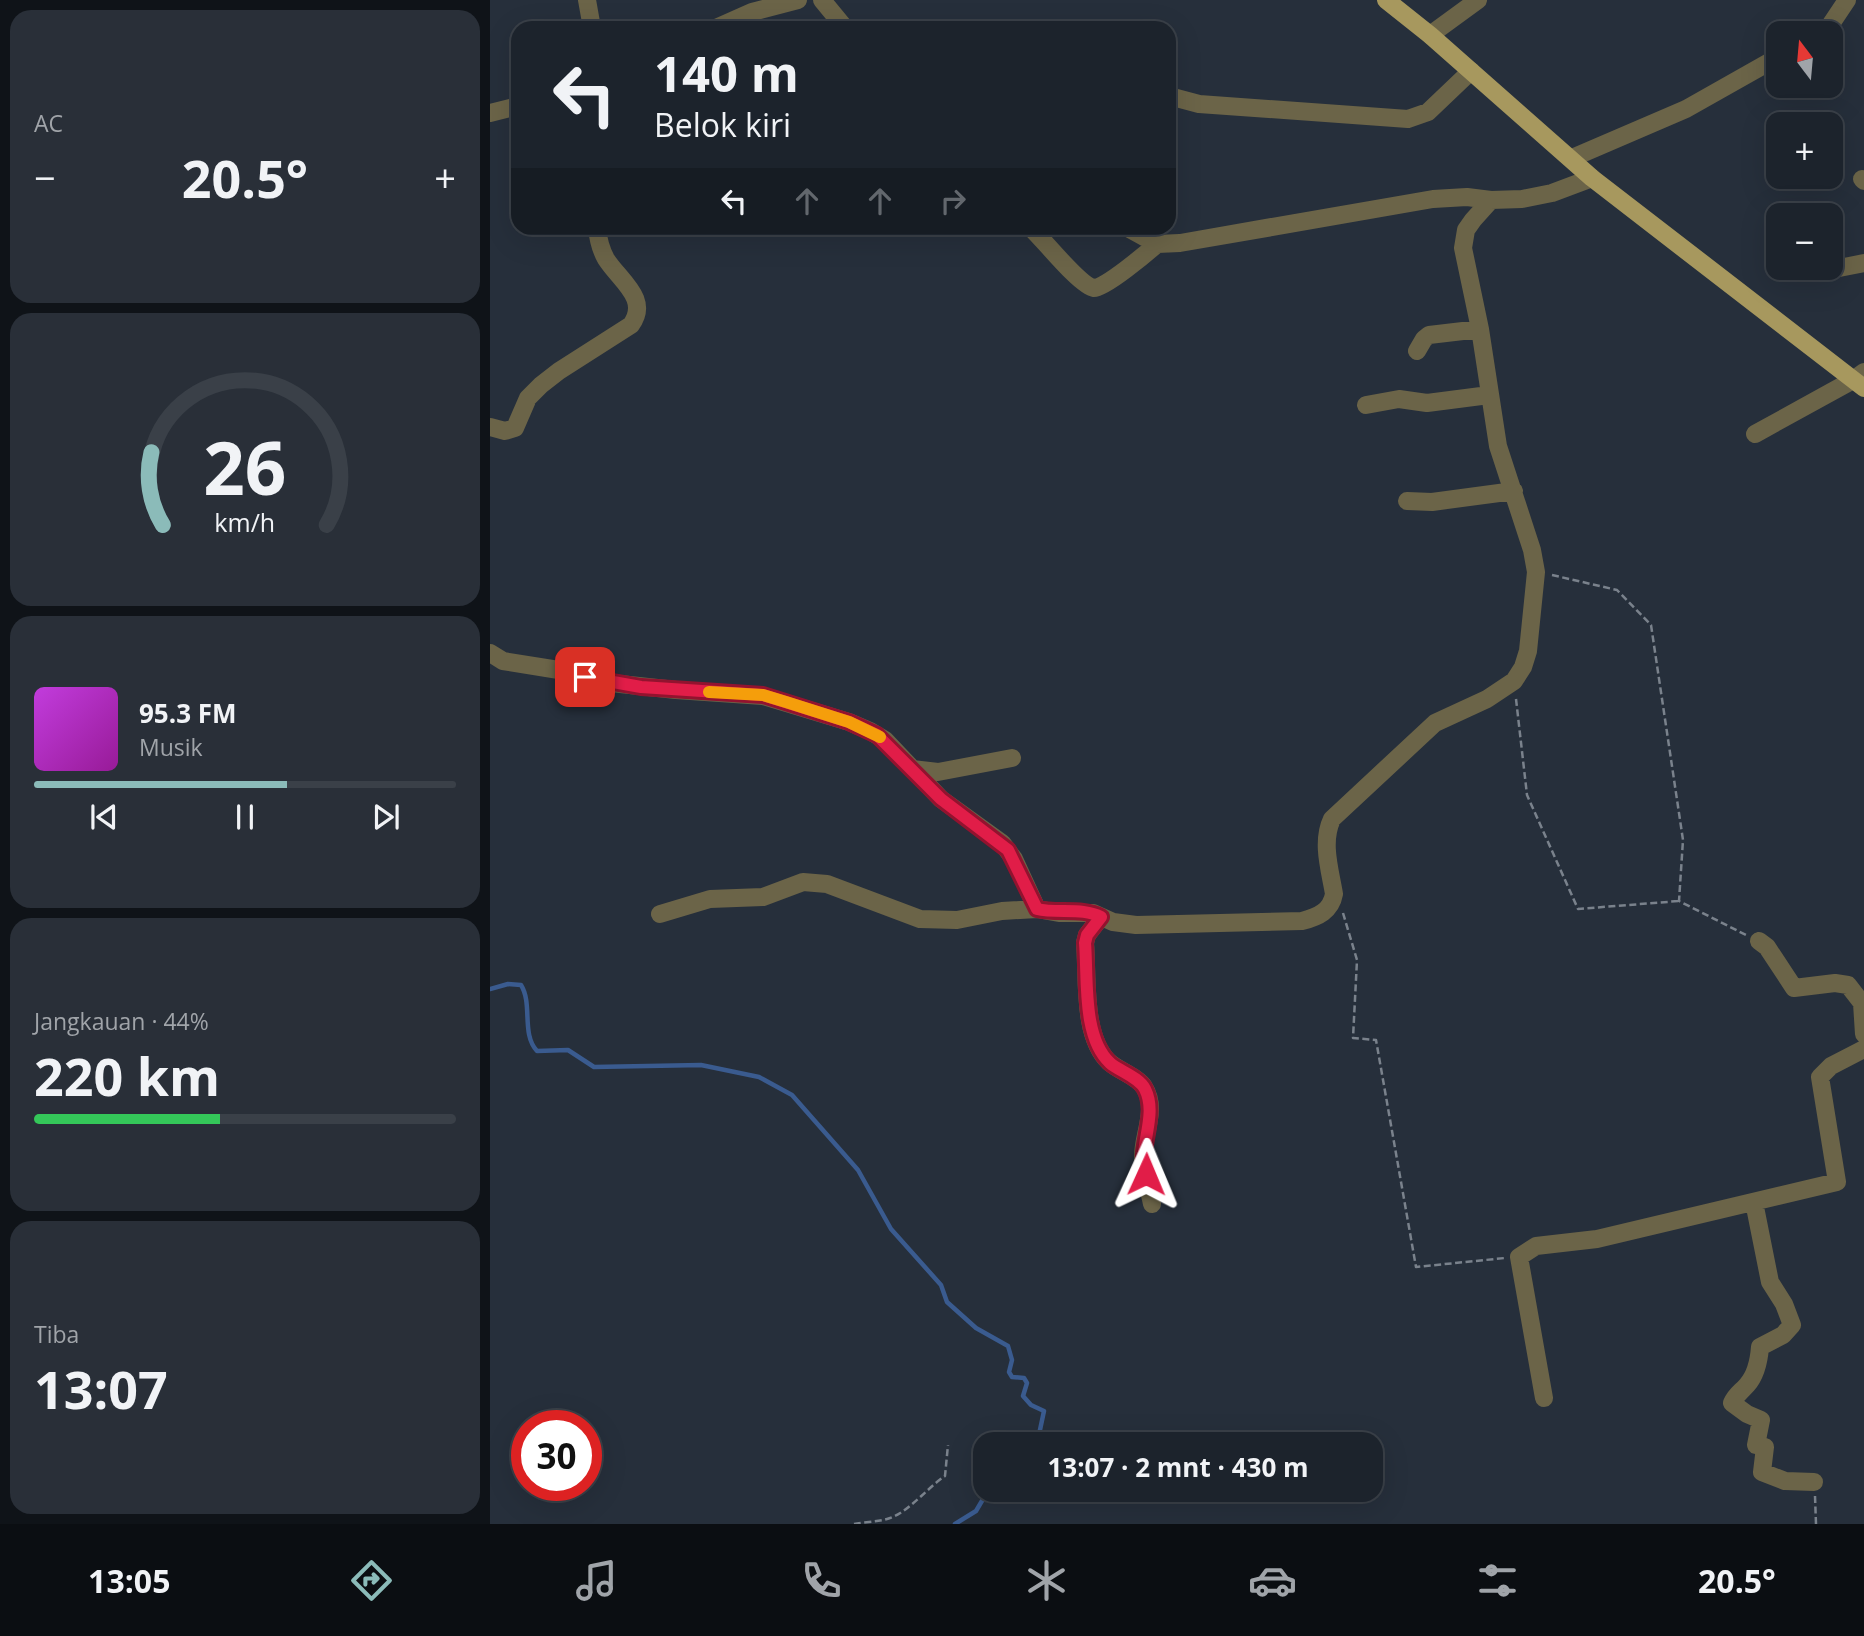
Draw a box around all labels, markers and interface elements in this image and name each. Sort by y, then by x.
north arrow [1766,21,1843,98]
map controls [1766,21,1843,280]
text: 140 m [654,40,799,106]
icon: left [539,49,630,140]
text: Belok kiri [654,103,791,146]
text: AC [34,107,63,139]
button: + [1766,112,1843,189]
text: 20.5° [182,142,308,213]
text: − [34,151,56,203]
text: + [434,151,456,203]
icon: left [715,182,753,220]
icon: ahead [788,182,826,220]
icon: ahead [861,182,899,220]
icon: right [934,182,972,220]
button: − [1766,203,1843,280]
text: 26 [203,418,287,517]
text: km/h [215,505,275,539]
pin [555,647,615,707]
icon: arrive [566,658,604,696]
text: 95.3 FM [139,695,237,731]
text: Musik [139,731,203,763]
icon: previous [85,798,123,836]
icon: pause [226,798,264,836]
icon: next [367,798,405,836]
text: Jangkauan · 44% [34,1005,209,1037]
text: 220 km [34,1040,220,1111]
position arrow [1109,1137,1183,1211]
text: Tiba [34,1318,79,1350]
text: 13:07 [34,1353,168,1424]
speed limit sign: 30 [511,1410,602,1501]
text: 13:07 · 2 mnt · 430 m [1047,1449,1309,1485]
icon: directions [347,1556,396,1605]
icon: music [572,1556,621,1605]
icon: phone [797,1556,846,1605]
icon: climate [1022,1556,1071,1605]
icon: car [1248,1556,1297,1605]
icon: filters [1473,1556,1522,1605]
text: 13:05 [88,1559,170,1602]
text: 20.5° [1698,1559,1776,1602]

